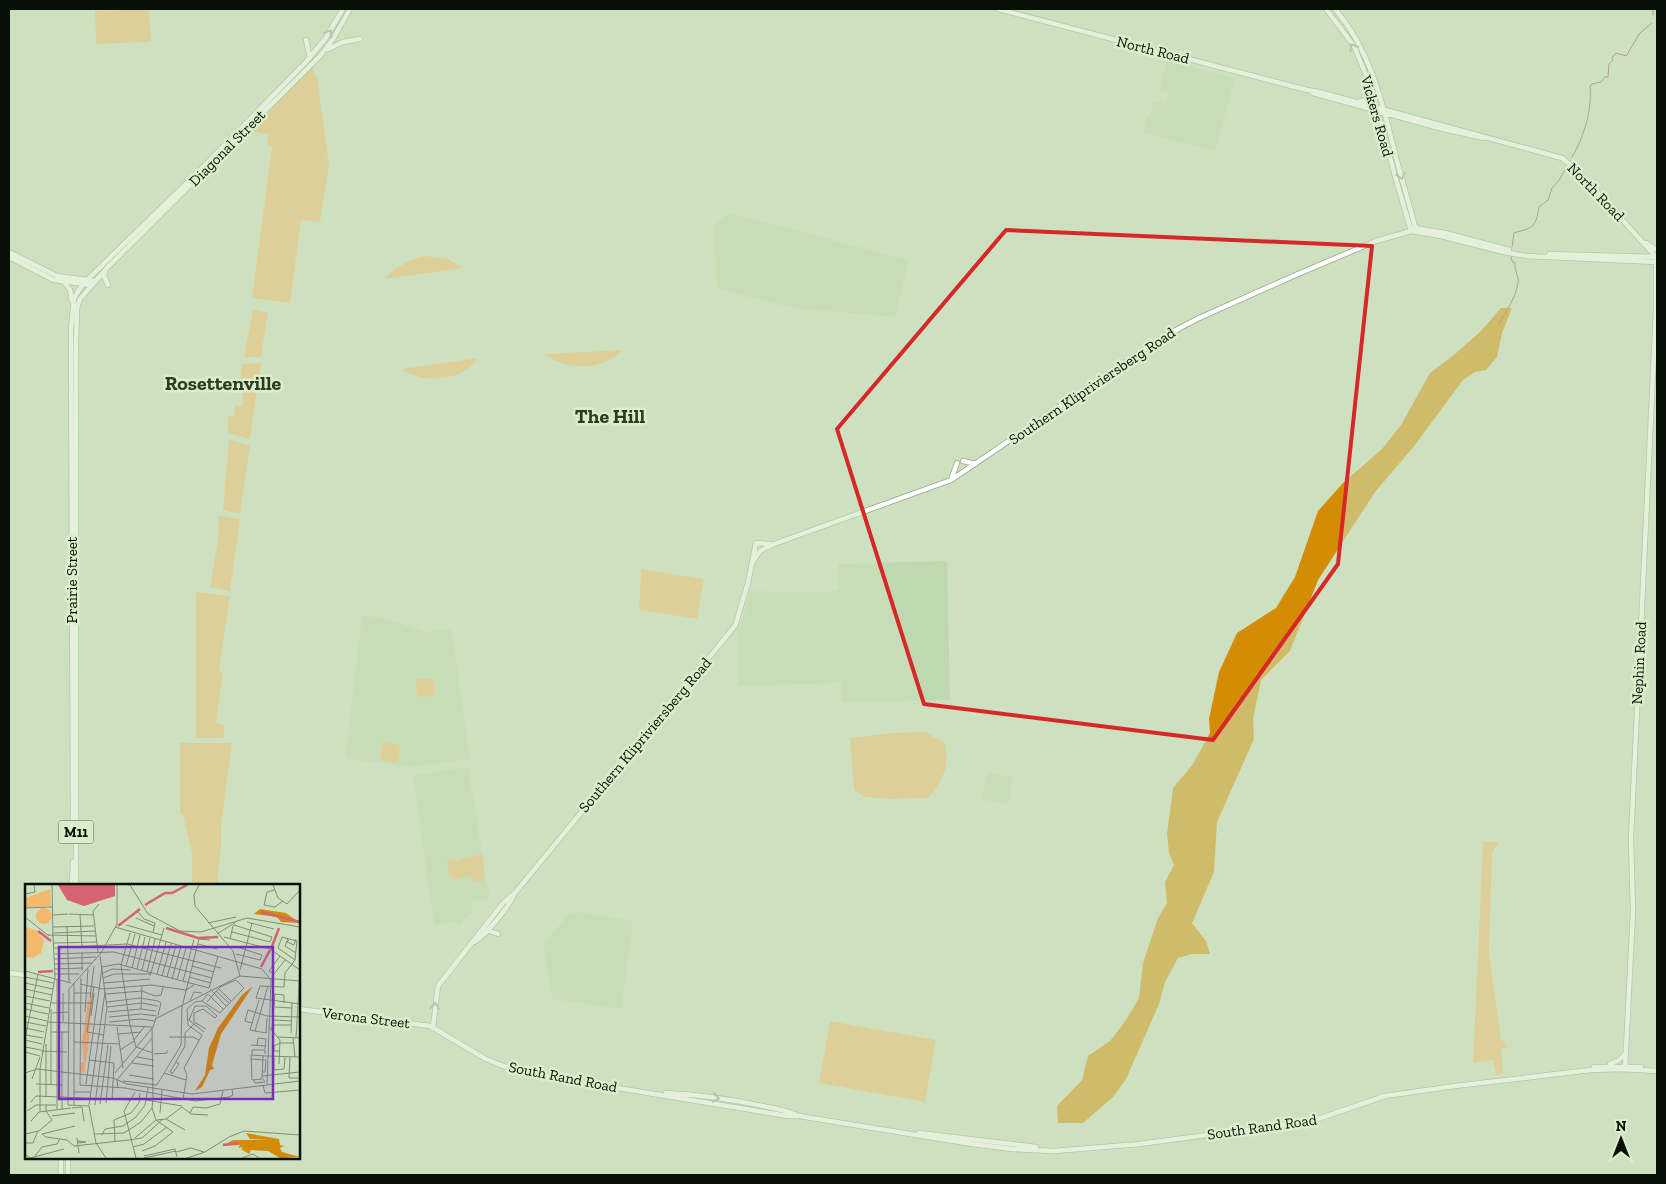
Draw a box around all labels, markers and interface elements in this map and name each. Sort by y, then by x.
one-way arrow [323,29,333,38]
street label: North Road [1115,32,1192,68]
one-way arrow [1350,43,1360,52]
street label: Vickers Road [1357,72,1397,159]
street label: Diagonal Street [185,106,269,190]
street label: North Road [1564,159,1629,225]
one-way arrow [1395,171,1406,180]
street label: Southern Klipriviersberg Road [1005,323,1179,448]
district label: Rosettenville [165,371,282,395]
district label: The Hill [575,404,646,428]
street label: Prairie Street [63,536,81,623]
street label: Nephin Road [1628,620,1650,705]
street label: Southern Klipriviersberg Road [575,653,716,816]
road number: M11 [58,820,94,844]
inset map [25,884,300,1159]
one-way arrow [429,1002,440,1010]
street label: Verona Street [320,1004,411,1032]
street label: South Rand Road [507,1058,620,1097]
one-way arrow [712,1092,721,1102]
street label: South Rand Road [1206,1110,1319,1144]
north arrow [1596,1114,1646,1164]
text: N [1616,1118,1627,1135]

